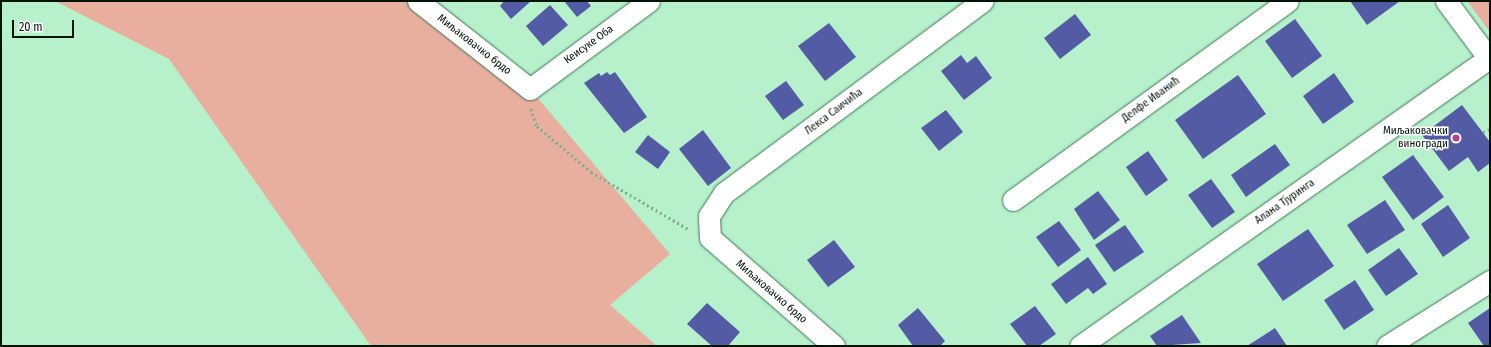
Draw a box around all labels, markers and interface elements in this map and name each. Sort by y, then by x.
scale bar [14,12,76,38]
street label: Миљаковачко брдо [434,12,514,78]
text: 20 m [19,20,43,34]
street label: Кеисуке Оба [562,23,616,67]
street label: Делфе Иванић [1119,75,1183,125]
street label: Лекса Саичића [803,86,865,138]
place label: Миљаковачки виногради [1383,125,1448,151]
marker: Миљаковачки виногради [1451,133,1461,143]
street label: Алана Тјуринга [1253,177,1317,227]
street label: Миљаковачко брдо [733,257,809,327]

